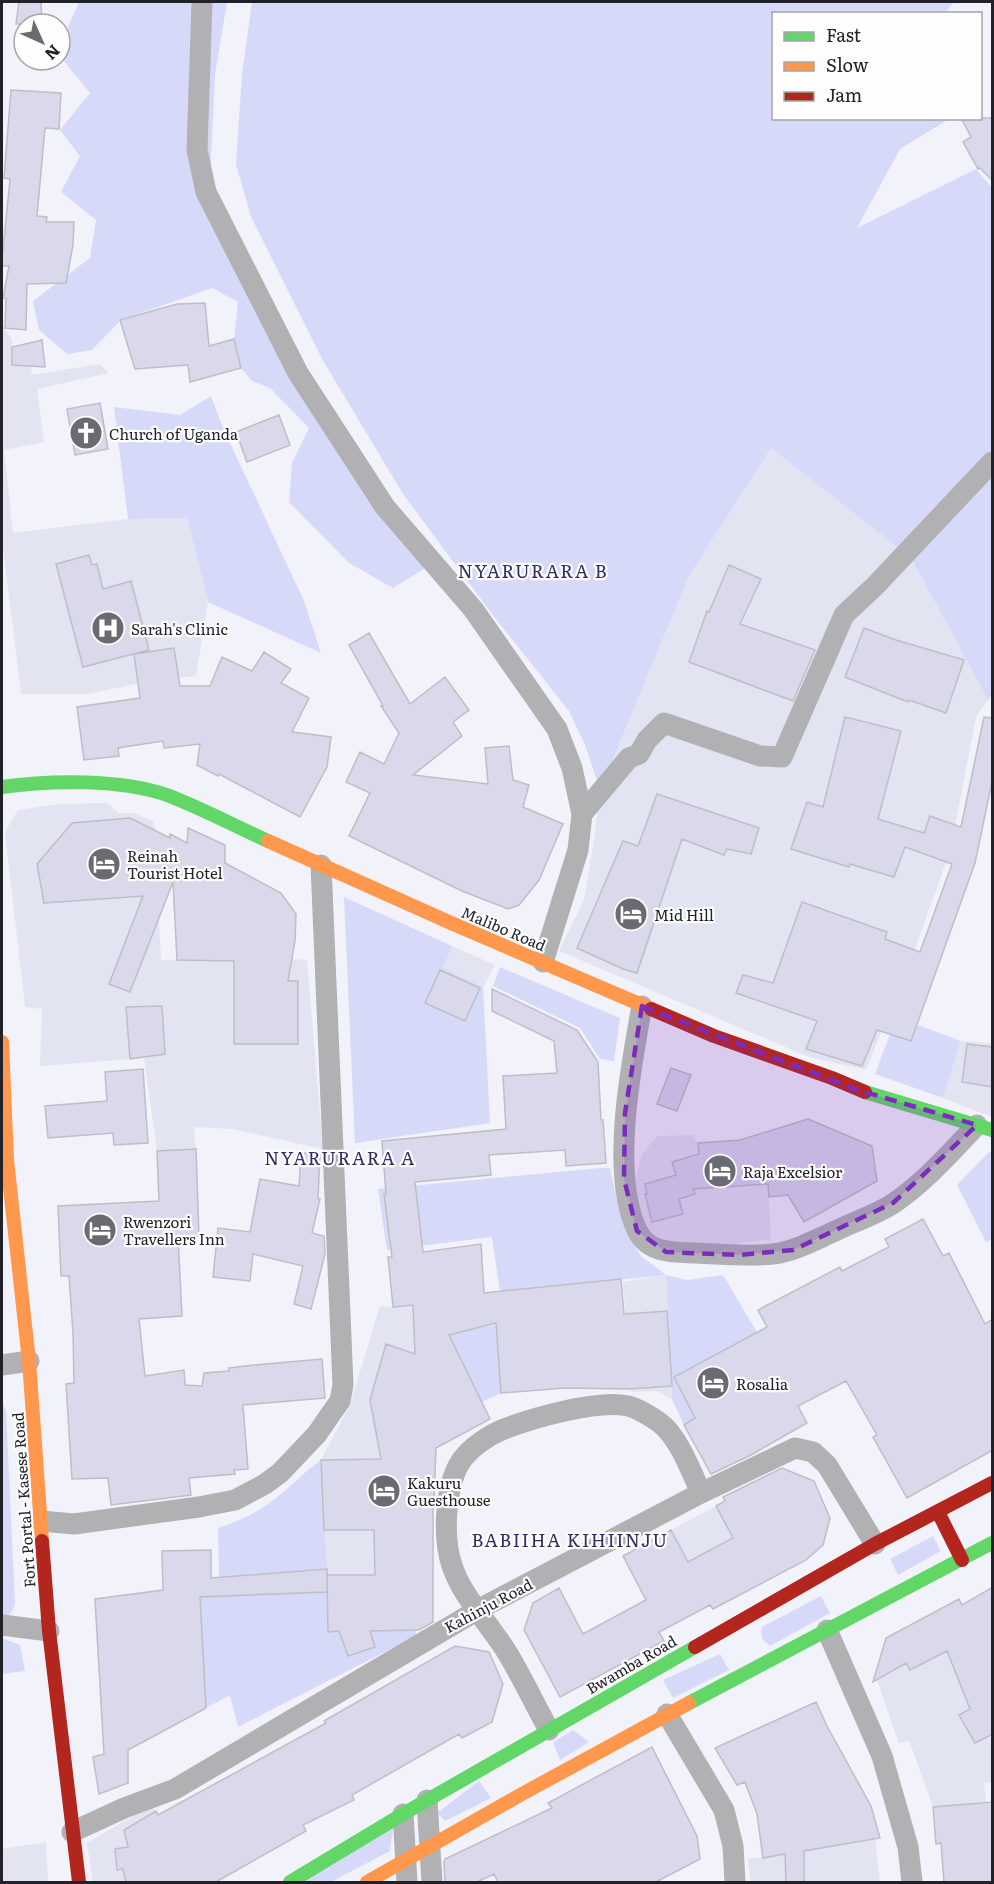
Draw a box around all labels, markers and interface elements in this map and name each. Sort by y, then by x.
north arrow [12,12,72,72]
legend [772,12,982,120]
text: Fast [826,21,862,48]
text: N [40,40,67,67]
text: Slow [826,51,869,78]
text: Jam [826,81,862,108]
church icon: Church of Uganda [68,415,104,451]
place label: Church of Uganda [109,422,239,445]
district label: NYARURARA B [458,557,608,584]
hospital icon: Sarah's Clinic [90,610,126,646]
place label: Sarah's Clinic [131,617,228,640]
place label: Reinah Tourist Hotel [127,844,223,884]
hotel icon: Reinah Tourist Hotel [86,846,122,882]
hotel icon: Mid Hill [613,896,649,932]
street label: Malibo Road [458,900,550,956]
place label: Mid Hill [654,903,714,926]
district label: NYARURARA A [264,1144,416,1171]
hotel icon: Raja Excelsior [702,1153,738,1189]
place label: Raja Excelsior [743,1160,842,1183]
place label: Rwenzori Travellers Inn [123,1210,225,1250]
hotel icon: Rwenzori Travellers Inn [82,1212,118,1248]
hotel icon: Rosalia [695,1365,731,1401]
place label: Rosalia [736,1372,789,1395]
street label: Fort Portal - Kasese Road [5,1411,41,1589]
place label: Kakuru Guesthouse [407,1471,491,1511]
hotel icon: Kakuru Guesthouse [366,1473,402,1509]
district label: BABIIHA KIHIINJU [471,1526,669,1553]
street label: Kahinju Road [440,1572,536,1638]
street label: Bwamba Road [582,1629,680,1699]

